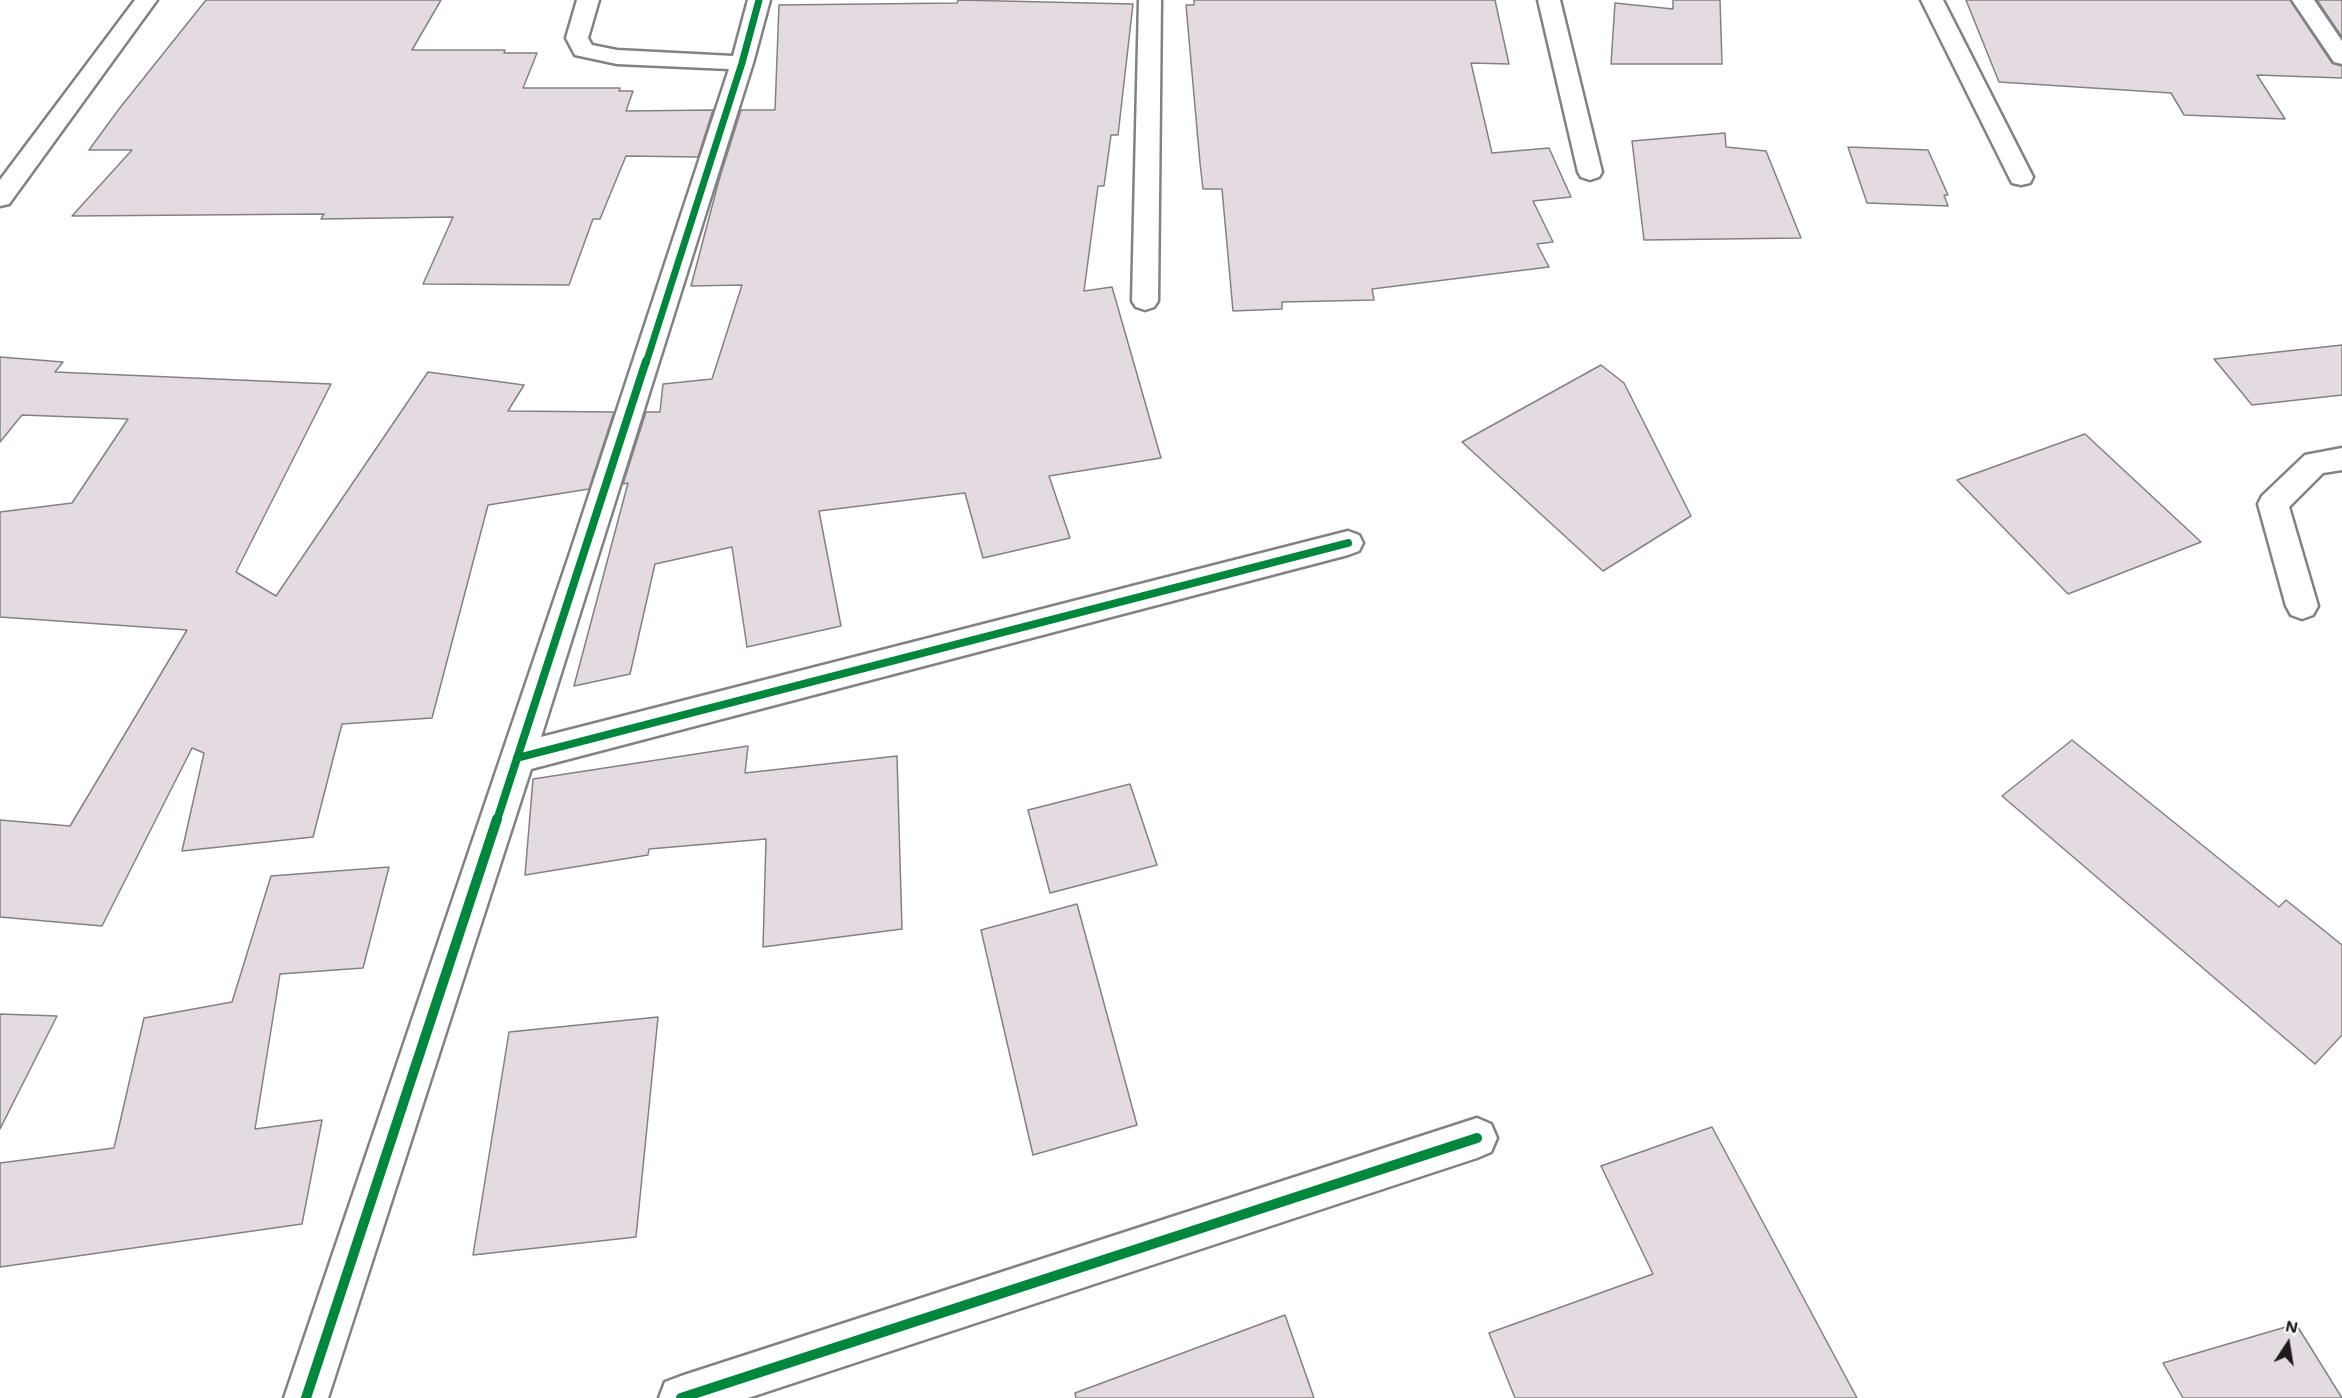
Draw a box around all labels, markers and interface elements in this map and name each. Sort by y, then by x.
north arrow [2258,1314,2318,1374]
text: N [2284,1314,2300,1337]

